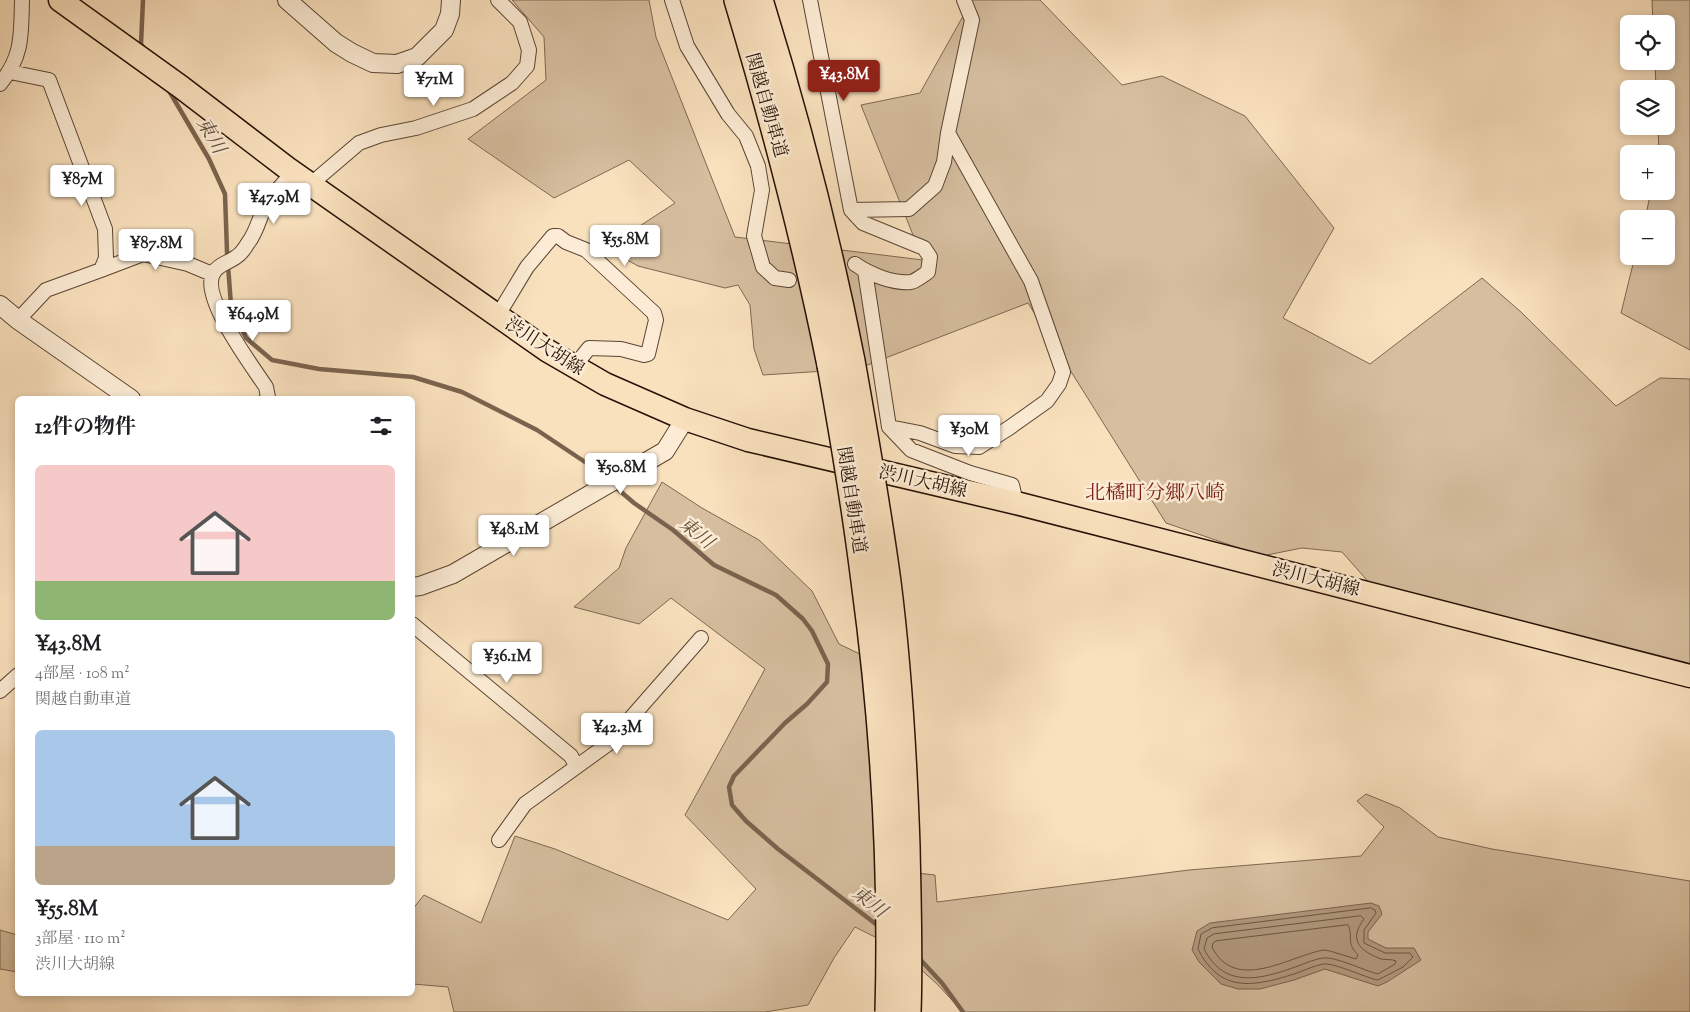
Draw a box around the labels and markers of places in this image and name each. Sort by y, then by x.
pin: ¥43.8M [803,59,885,102]
pin: ¥71M [404,64,464,107]
pin: ¥87M [52,164,112,207]
pin: ¥47.9M [233,182,315,225]
pin: ¥55.8M [584,224,666,267]
pin: ¥87.8M [115,228,197,271]
pin: ¥64.9M [212,300,294,342]
pin: ¥30M [939,414,999,457]
pin: ¥50.8M [580,452,662,495]
pin: ¥48.1M [473,514,555,557]
pin: ¥36.1M [466,642,548,684]
pin: ¥42.3M [576,712,658,755]

